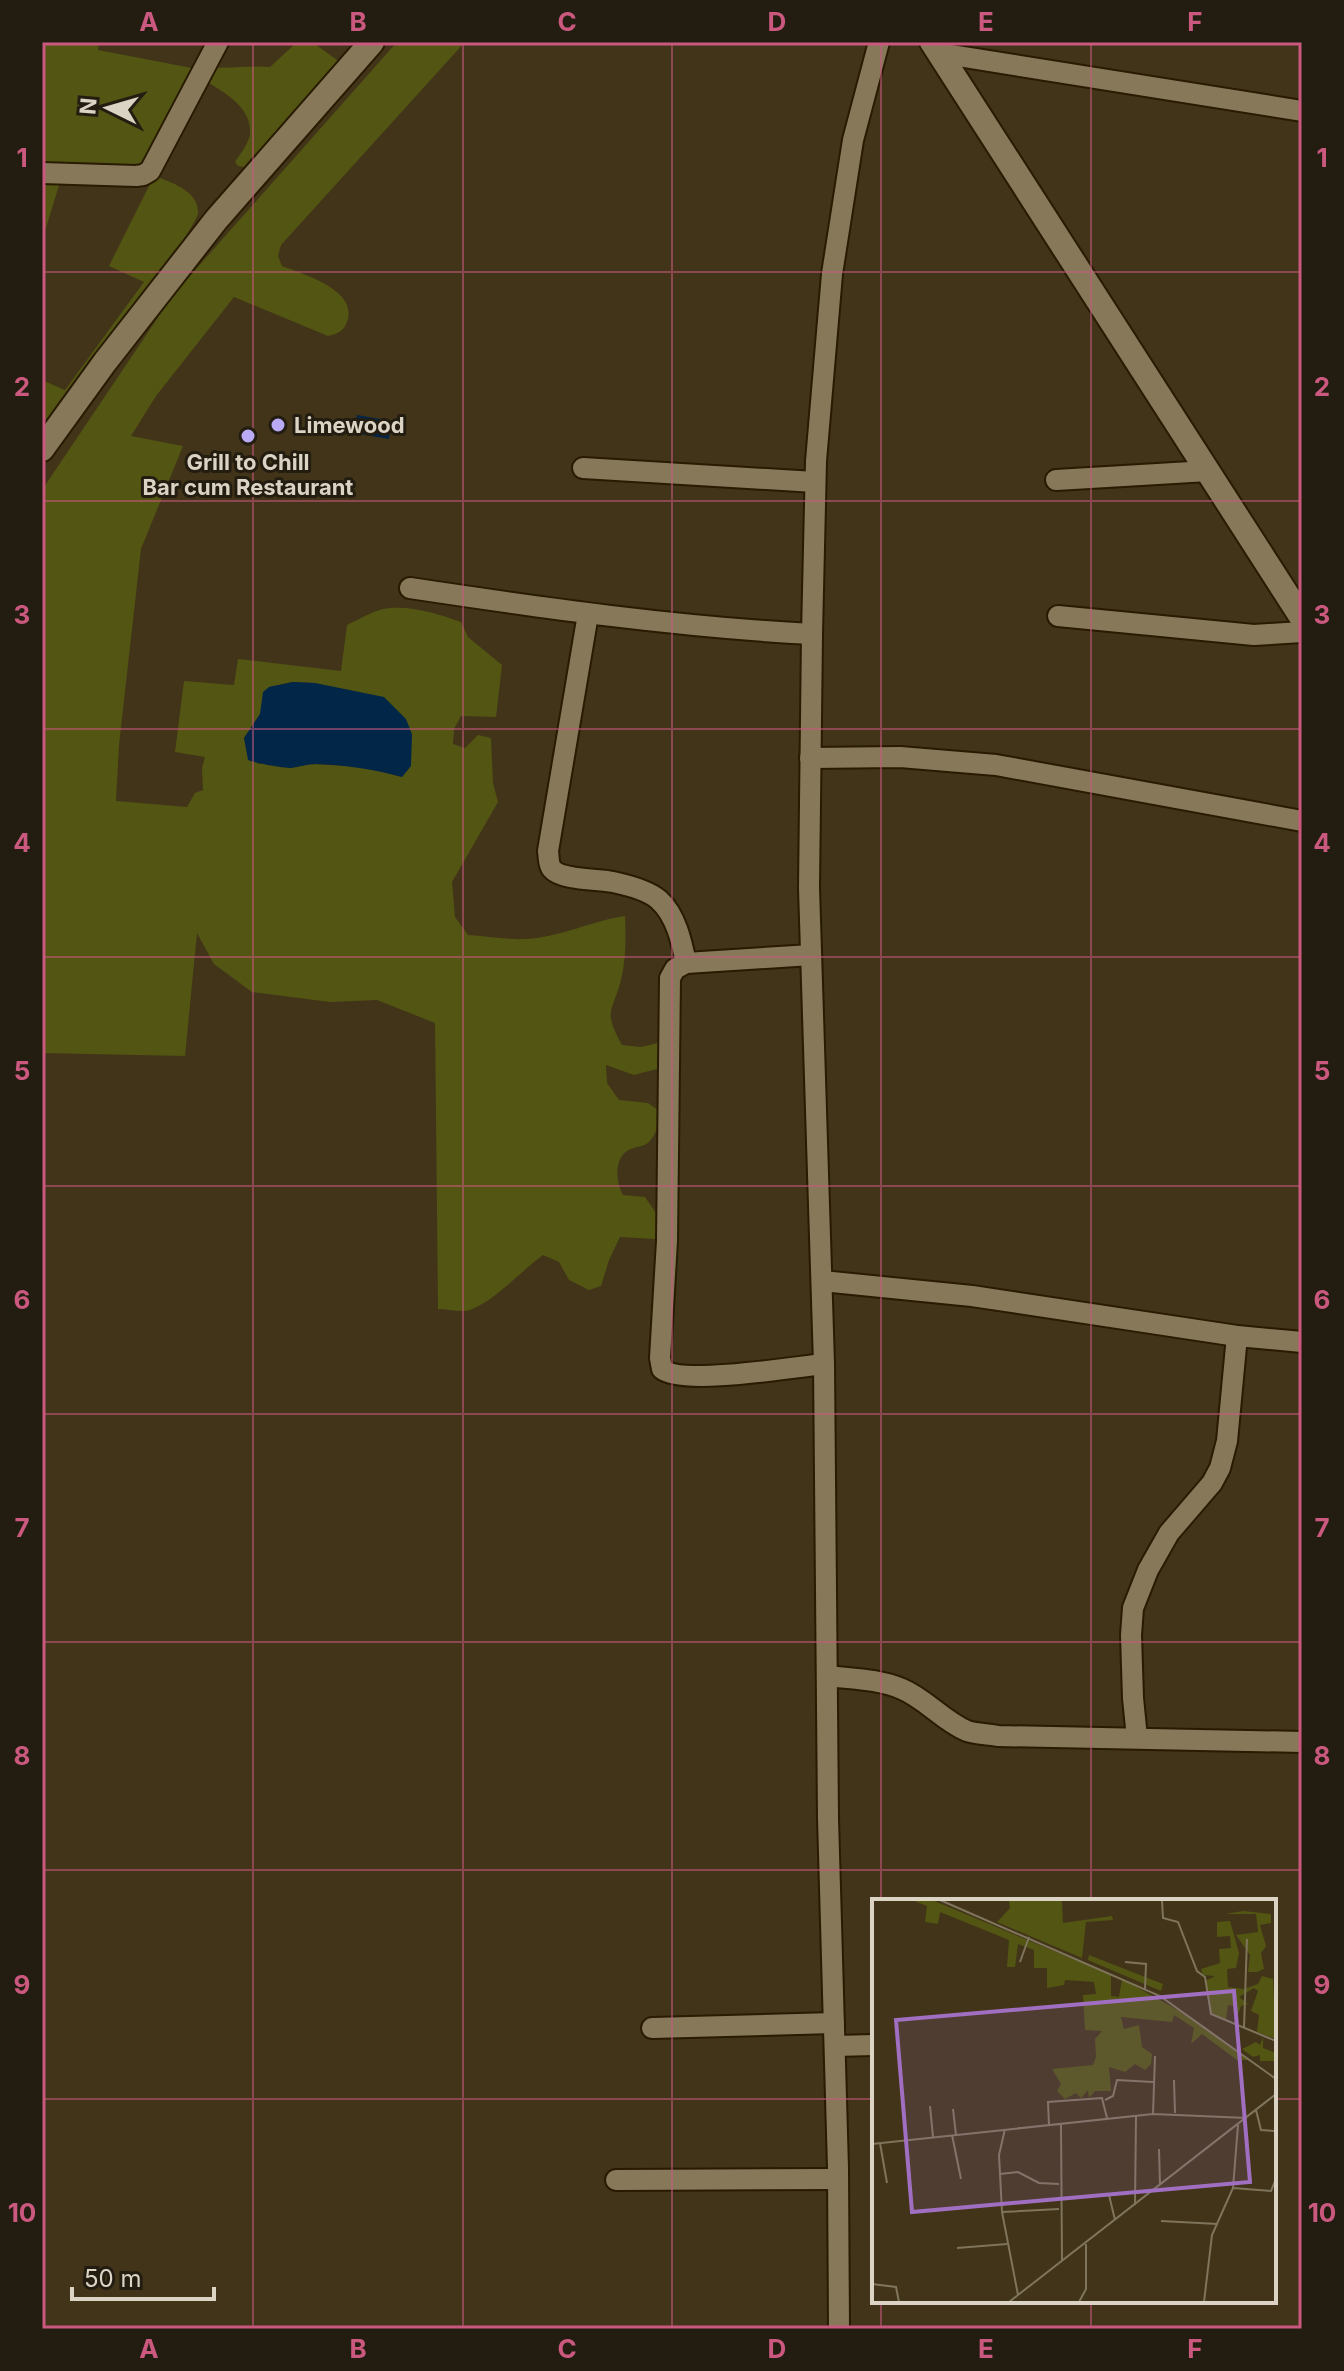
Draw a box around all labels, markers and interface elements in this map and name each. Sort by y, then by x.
text: A [139,6,159,37]
text: B [349,6,367,37]
text: C [557,6,577,37]
text: D [768,6,786,37]
text: E [978,6,994,37]
text: F [1187,6,1203,37]
north arrow [68,68,148,148]
text: N [74,97,102,116]
text: 1 [16,142,28,173]
text: 1 [1316,142,1328,173]
text: 2 [14,371,30,402]
text: 2 [1314,371,1330,402]
place label: Limewood [294,412,405,438]
marker: Limewood [269,416,287,434]
marker: Grill to Chill Bar cum Restaurant [239,427,257,445]
place label: Grill to Chill Bar cum Restaurant [143,449,353,500]
text: 3 [14,599,30,630]
text: 3 [1314,599,1330,630]
text: 4 [13,827,31,858]
text: 4 [1313,827,1331,858]
text: 5 [14,1055,30,1086]
text: 5 [1314,1055,1330,1086]
text: 6 [14,1284,30,1315]
text: 6 [1314,1284,1330,1315]
text: 7 [14,1512,30,1543]
text: 7 [1314,1512,1330,1543]
text: 8 [14,1740,30,1771]
text: 8 [1314,1740,1330,1771]
inset map [872,1899,1276,2303]
text: 9 [14,1969,30,2000]
text: 9 [1314,1969,1330,2000]
text: 10 [8,2197,36,2228]
text: 10 [1308,2197,1336,2228]
scale bar [72,2251,214,2301]
text: 50 m [84,2264,142,2293]
text: A [139,2333,159,2364]
text: B [349,2333,367,2364]
text: C [557,2333,577,2364]
text: D [768,2333,786,2364]
text: E [978,2333,994,2364]
text: F [1187,2333,1203,2364]

